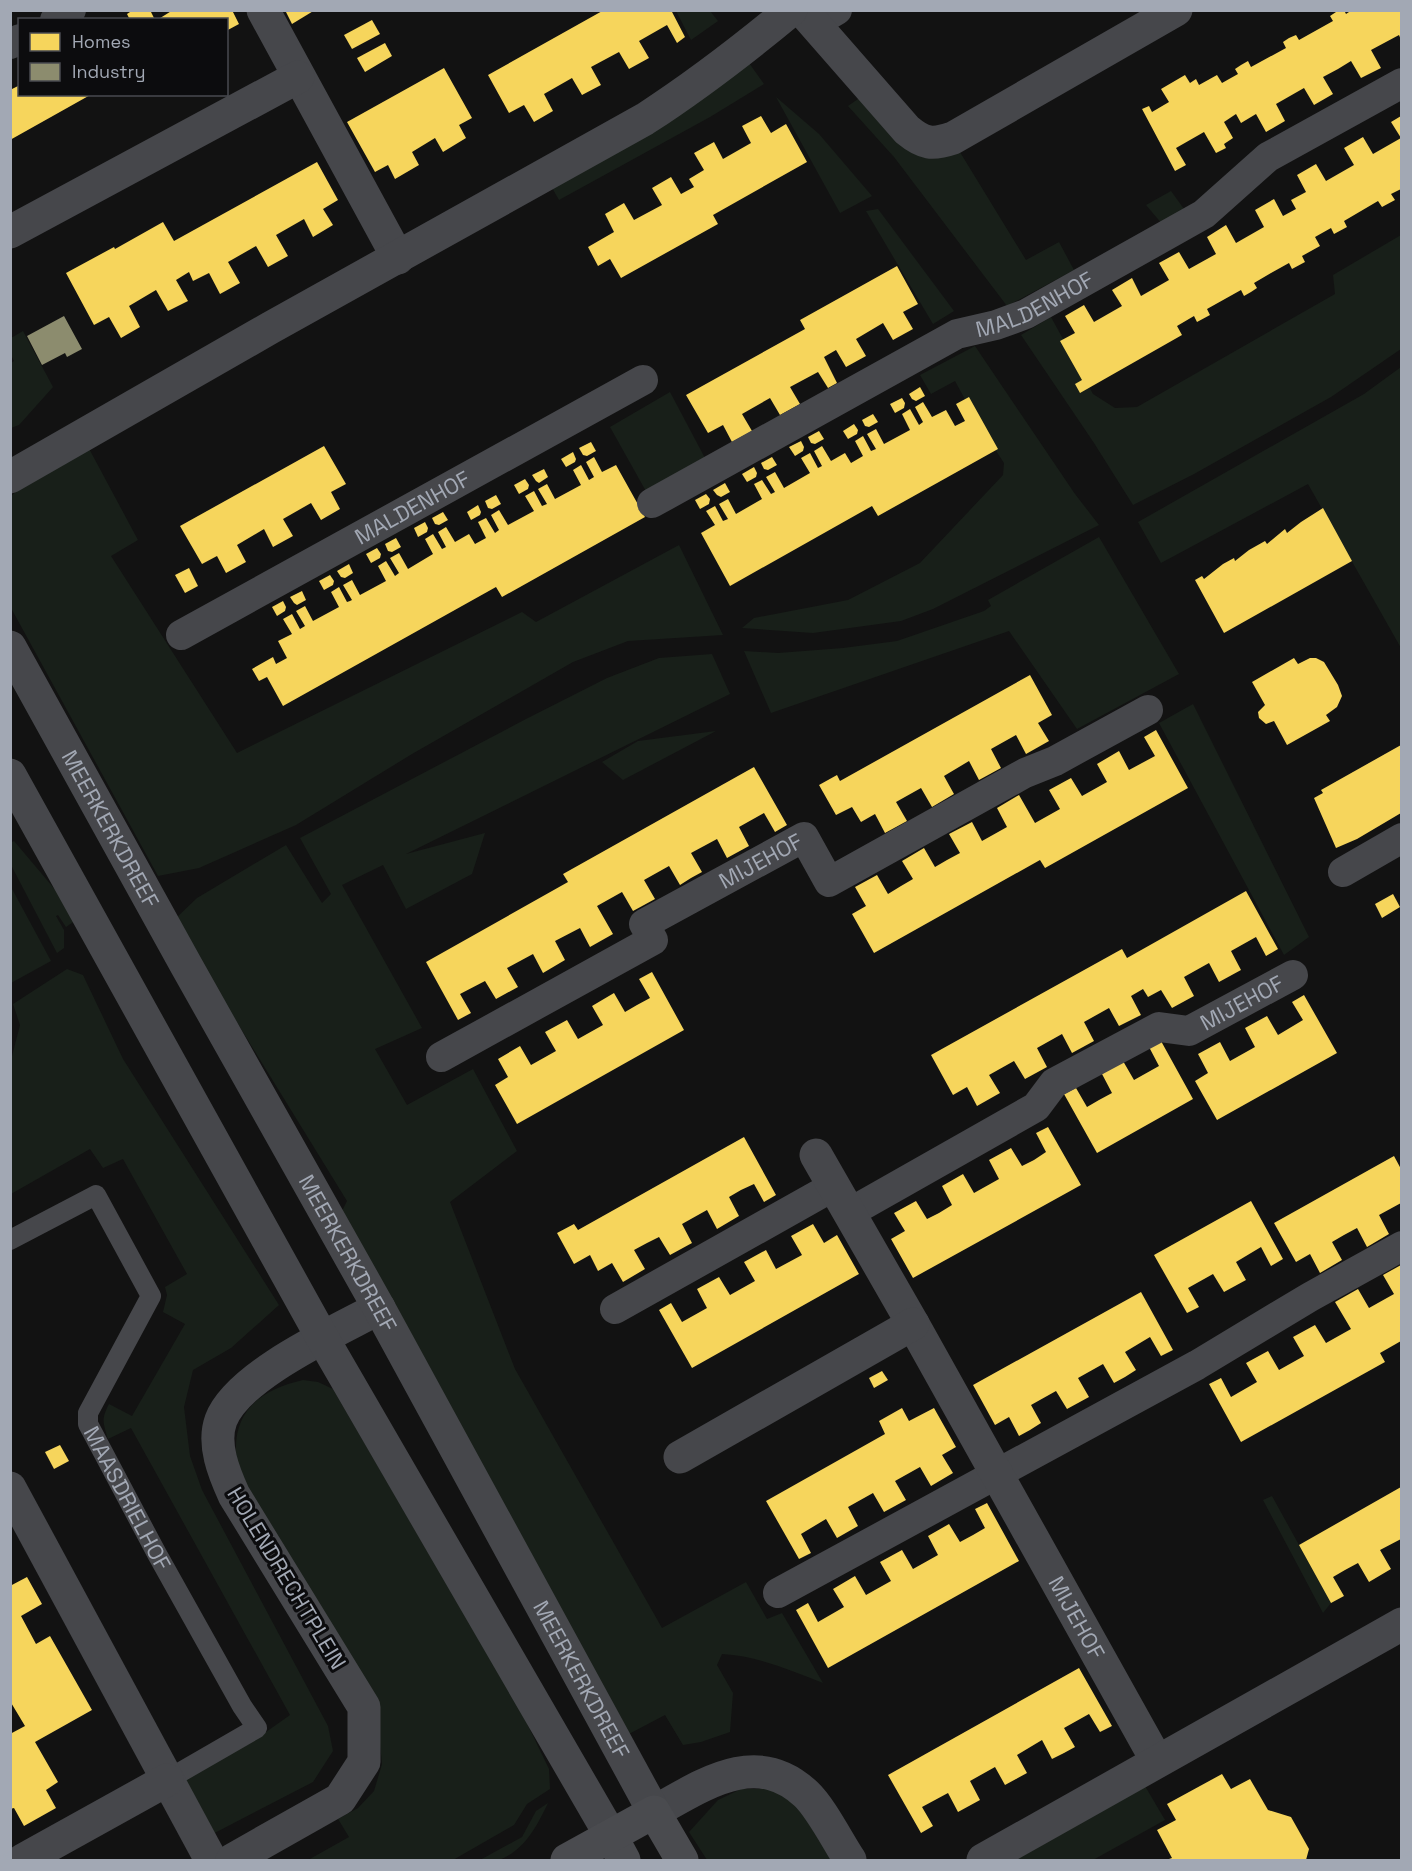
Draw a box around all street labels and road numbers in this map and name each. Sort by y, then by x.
street label: MALDENHOF [973,265,1098,343]
street label: MALDENHOF [350,464,475,551]
street label: MEERKERKDREEF [56,745,166,913]
street label: MIJEHOF [714,827,807,895]
street label: MIJEHOF [1195,969,1288,1037]
street label: MEERKERKDREEF [293,1170,403,1337]
street label: MAASDRIELHOF [78,1421,177,1575]
street label: HOLENDRECHTPLEIN [221,1482,353,1674]
street label: MIJEHOF [1042,1571,1111,1664]
street label: MEERKERKDREEF [527,1595,636,1763]

